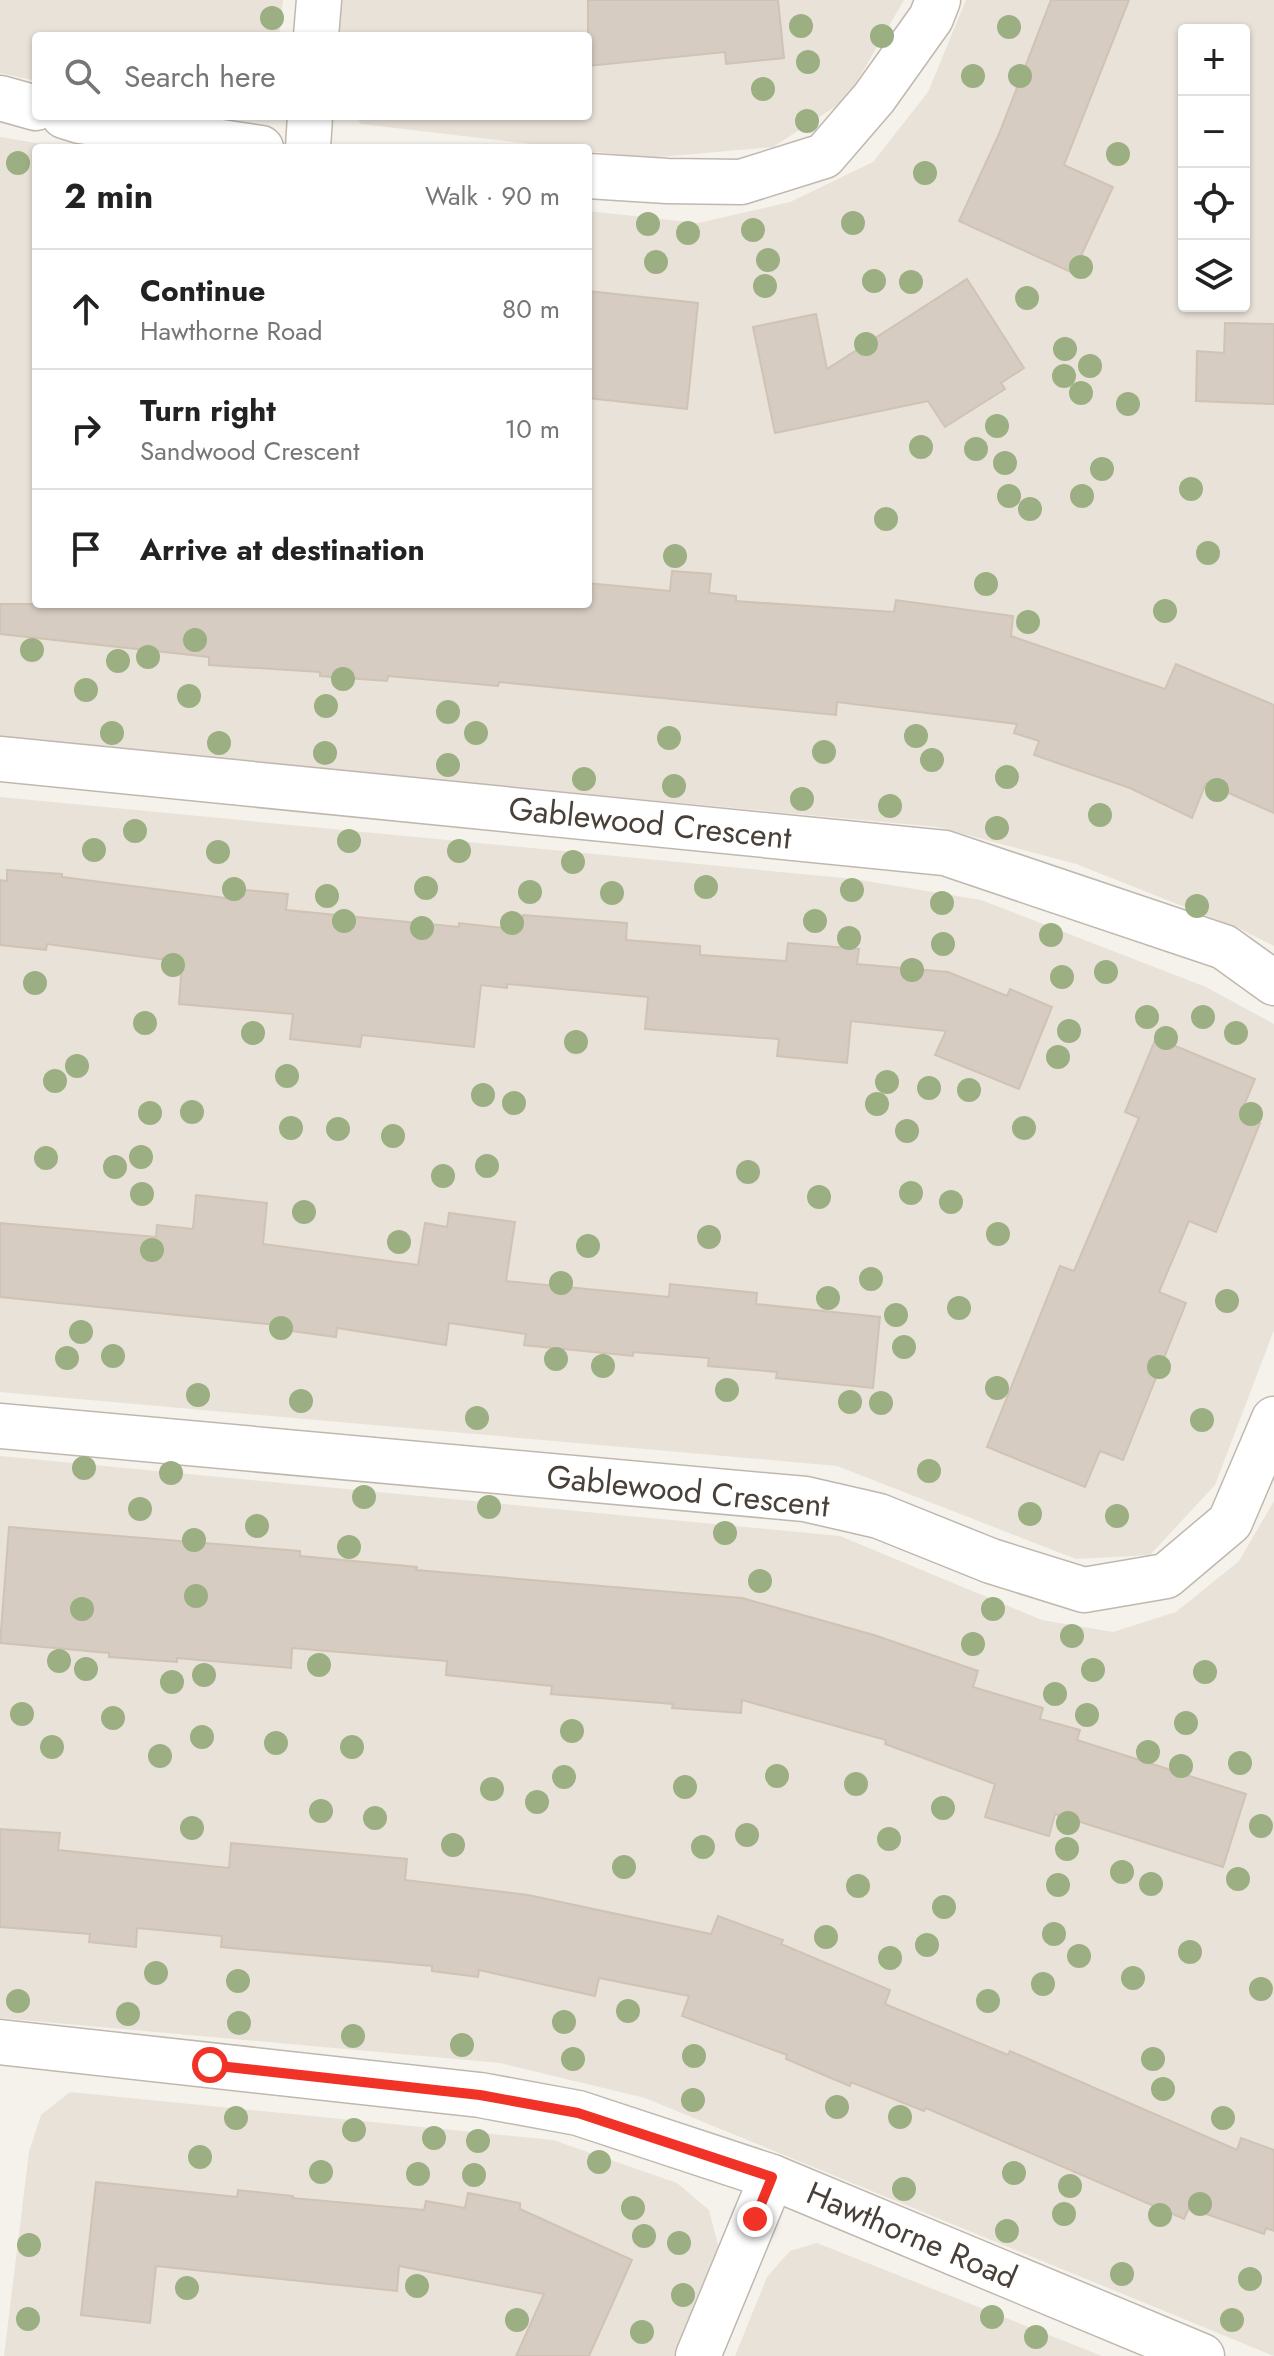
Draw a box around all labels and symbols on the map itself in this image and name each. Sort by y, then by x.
street label: Gablewood Crescent [506,785,794,861]
street label: Gablewood Crescent [544,1453,832,1529]
route start [192,2047,228,2083]
street label: Hawthorne Road [800,2170,1024,2300]
route end [737,2201,773,2237]

